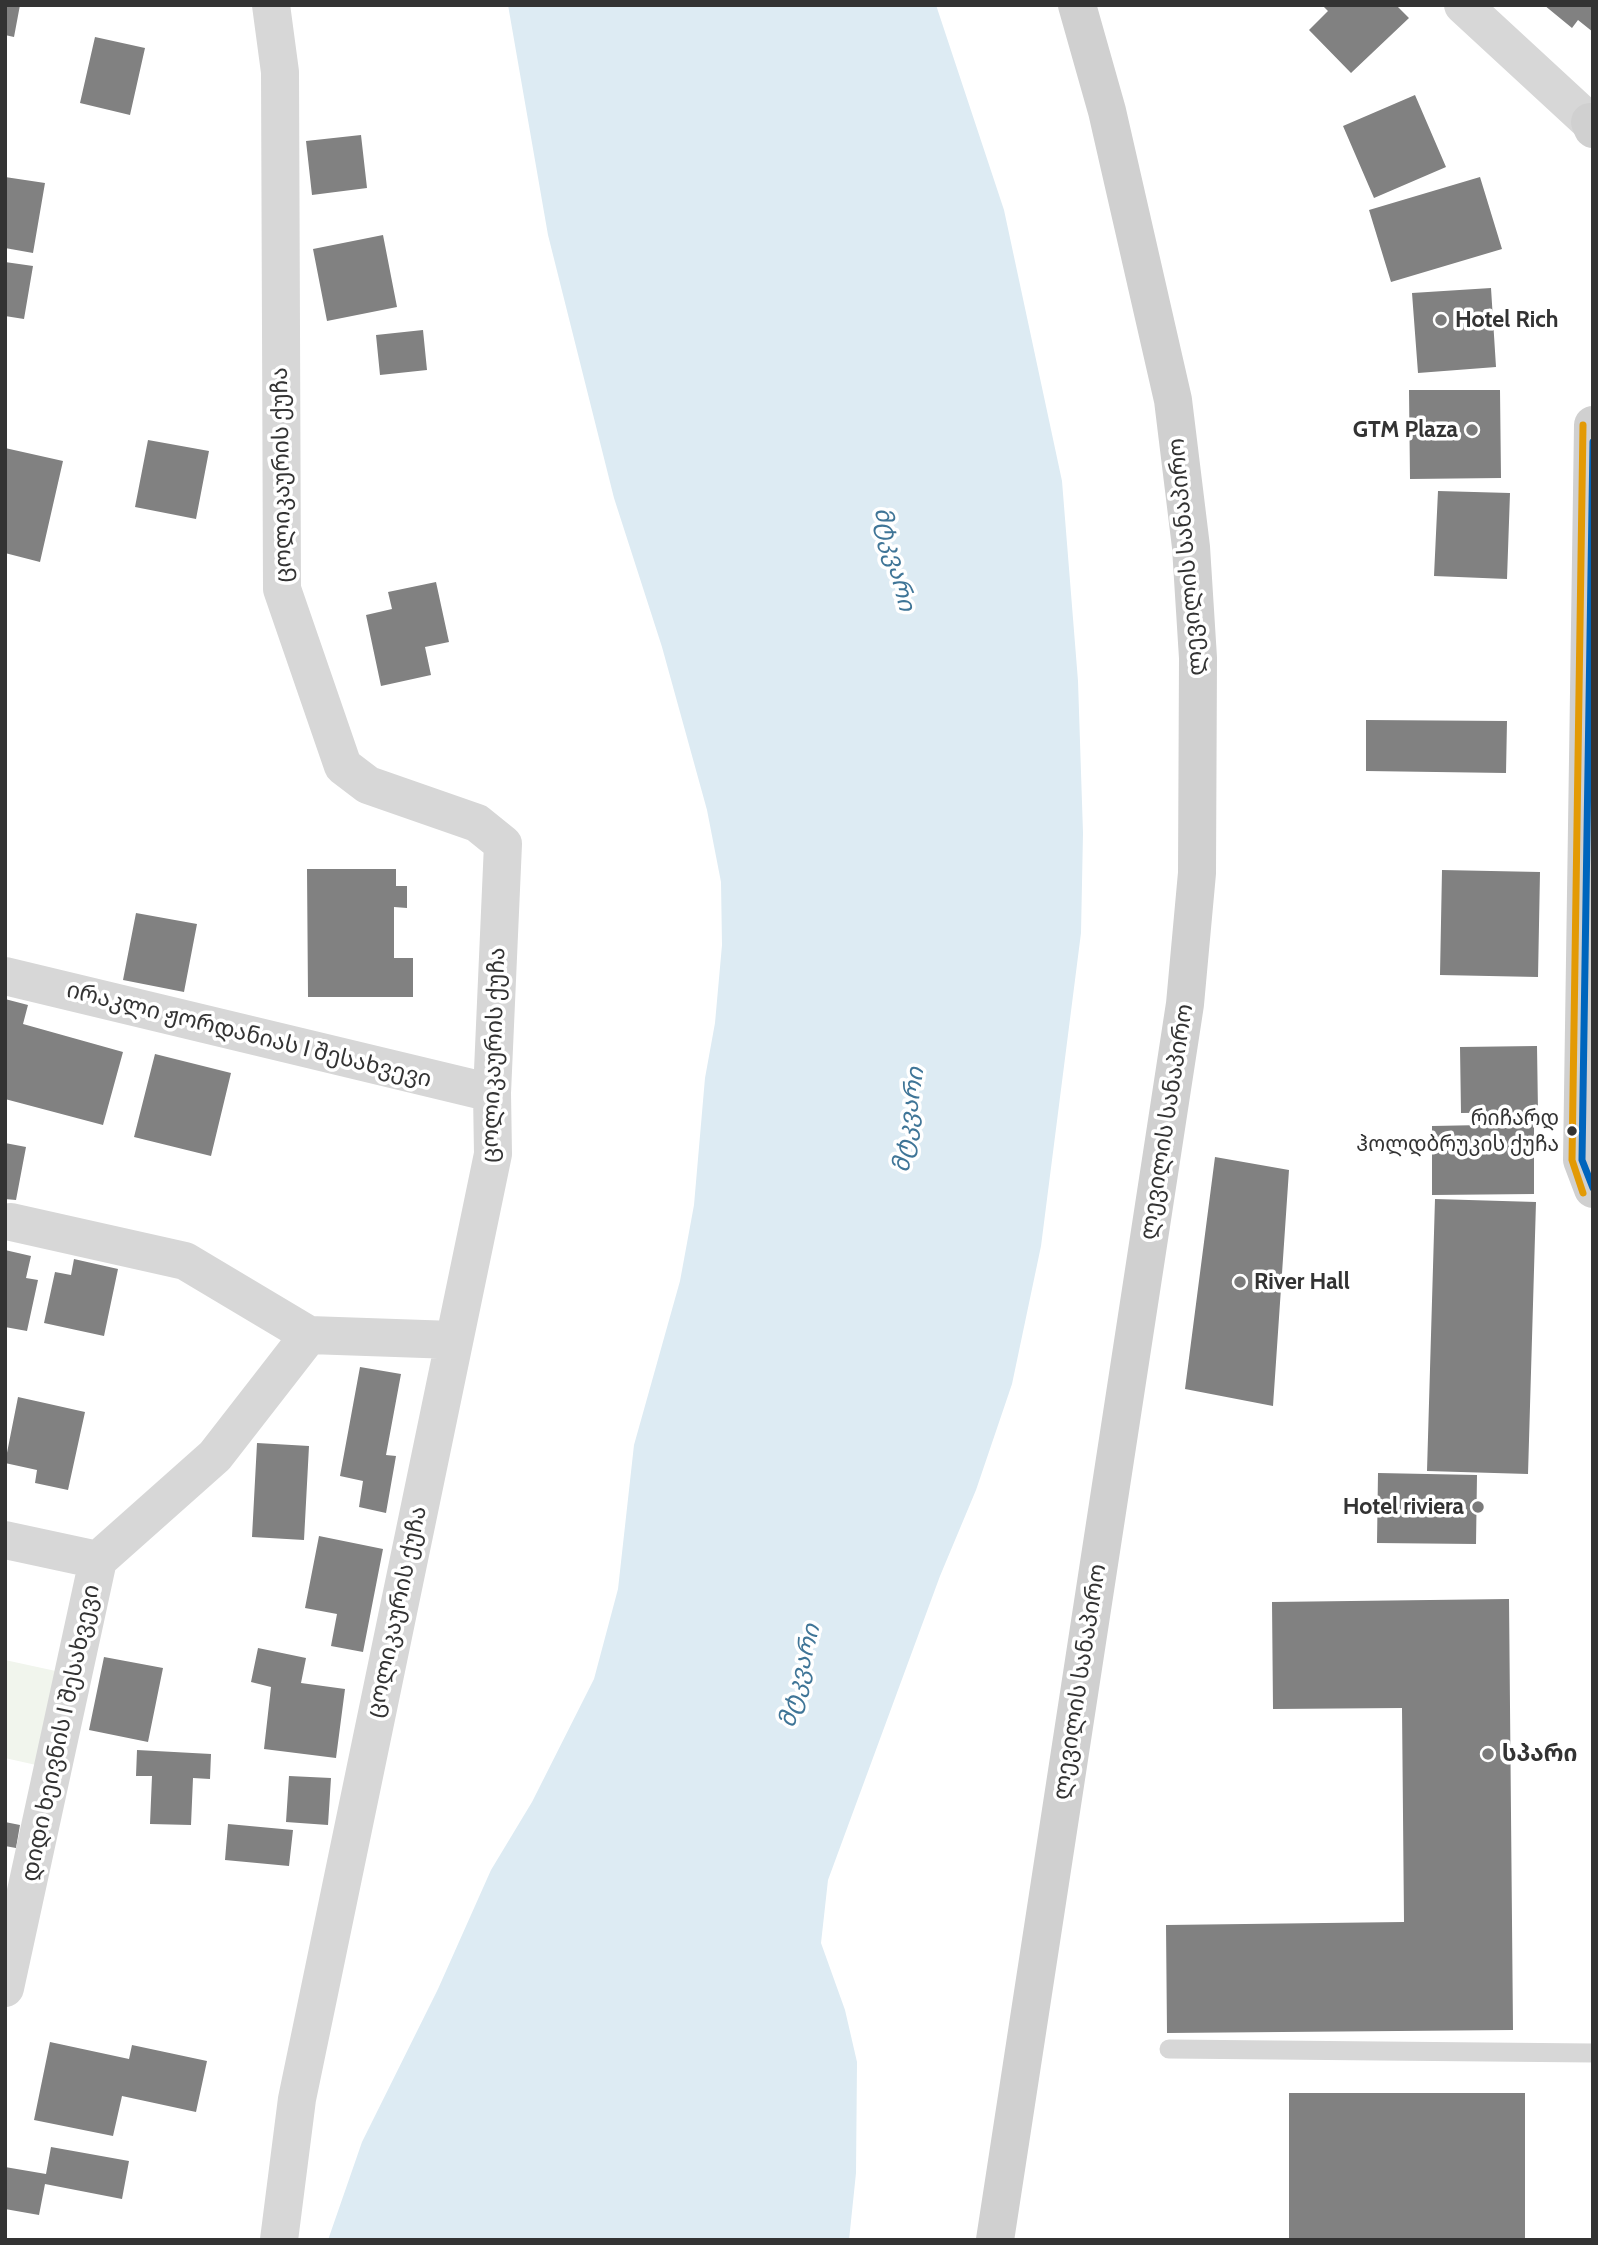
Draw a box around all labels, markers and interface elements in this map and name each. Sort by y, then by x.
place label: Hotel Rich [1455,306,1558,334]
marker: Hotel Rich [1433,312,1449,328]
street label: ცოლიკაურის ქუჩა [266,367,298,583]
place label: GTM Plaza [1353,416,1458,444]
marker: GTM Plaza [1464,422,1480,438]
street label: ლევილის სანაპირო [1163,437,1211,677]
water label: მტკვარი [867,504,921,614]
street label: ცოლიკაურის ქუჩა [476,947,512,1163]
street label: ირაკლი ჟორდანიას I შესახვევი [64,976,434,1094]
street label: ლევილის სანაპირო [1135,1002,1199,1242]
water label: მტკვარი [887,1066,931,1174]
place label: რიჩარდ ჰოლდბრუკის ქუჩა [1356,1106,1559,1156]
marker: რიჩარდ ჰოლდბრუკის ქუჩა [1565,1124,1579,1138]
place label: River Hall [1254,1268,1350,1296]
marker: River Hall [1232,1274,1248,1290]
place label: Hotel riviera [1343,1493,1464,1521]
marker: Hotel riviera [1470,1499,1486,1515]
street label: ცოლიკაურის ქუჩა [361,1504,433,1720]
street label: ლევილის სანაპირო [1048,1562,1112,1802]
street label: დიდი ხეივნის I შესახვევი [16,1582,106,1884]
water label: მტკვარი [773,1621,827,1731]
place label: სპარი [1502,1740,1577,1768]
marker: სპარი [1480,1746,1496,1762]

